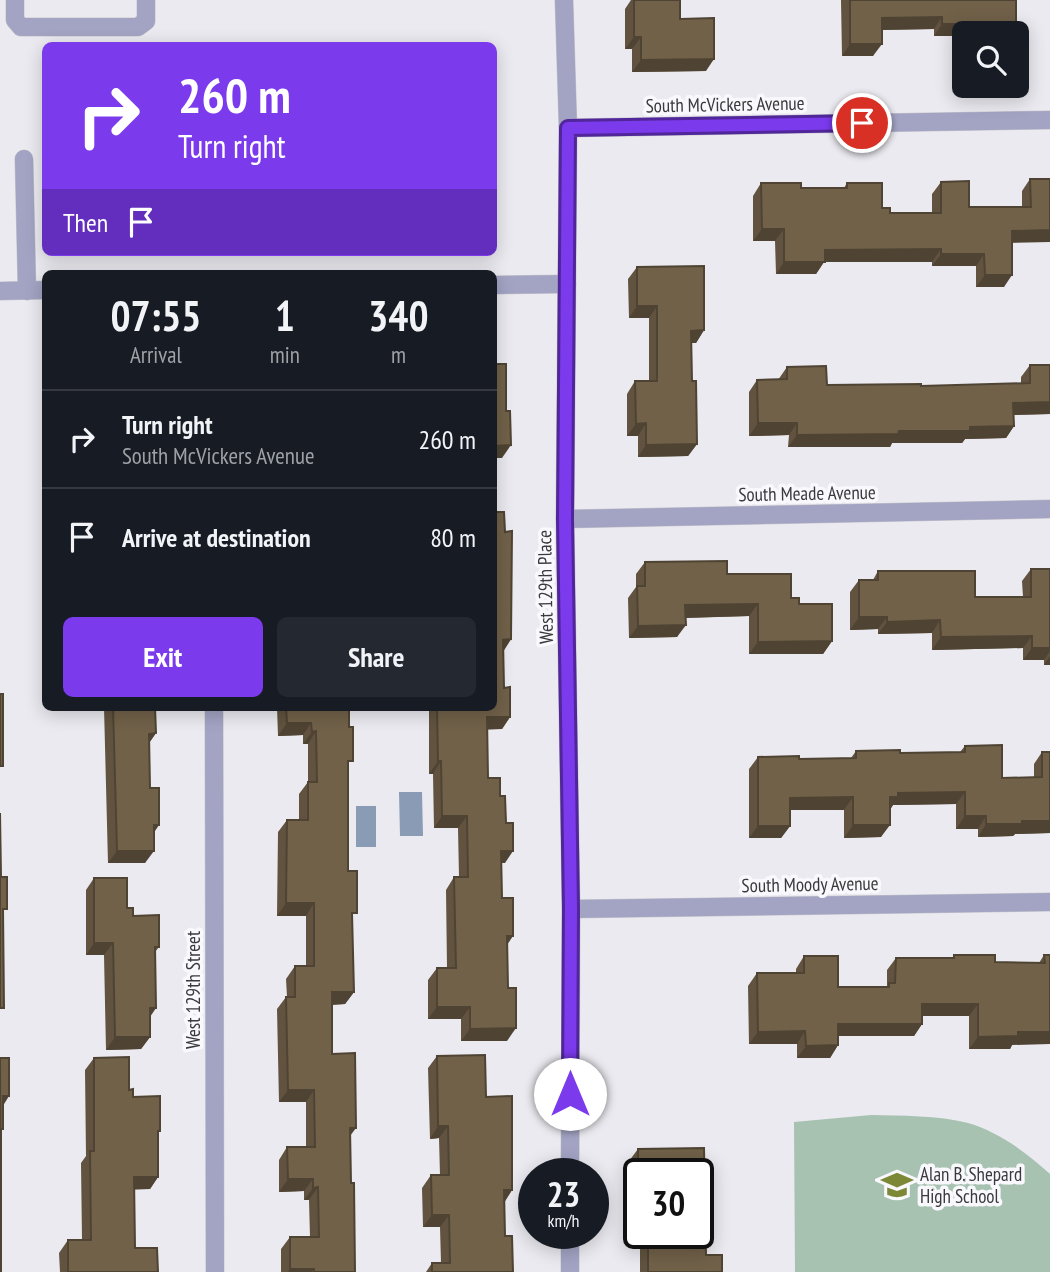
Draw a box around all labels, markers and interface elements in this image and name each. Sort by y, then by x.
map controls [952,21,1029,98]
button: search [952,21,1029,98]
text: 260 m [178,63,291,127]
icon: right [63,70,154,161]
street label: South McVickers Avenue [645,91,805,117]
pin [832,93,892,153]
icon: arrive [843,104,881,142]
text: Turn right [178,125,286,167]
icon: arrive [122,203,160,241]
text: Then [63,206,108,239]
text: 07:55 [110,288,201,343]
text: 1 [275,288,295,343]
text: 340 [368,288,429,343]
text: Arrival [130,340,182,369]
text: min [270,340,300,369]
text: m [391,340,406,369]
text: Turn right [122,408,213,441]
icon: right [63,420,101,458]
text: 260 m [418,423,476,456]
text: South McVickers Avenue [122,441,314,470]
street label: South Meade Avenue [738,480,876,506]
icon: arrive [63,518,101,556]
text: Arrive at destination [122,521,311,554]
text: 80 m [430,521,476,554]
street label: West 129th Place [532,530,558,644]
button: Exit [63,617,263,697]
button: Share [277,617,476,697]
street label: South Moody Avenue [741,871,879,897]
street label: West 129th Street [181,930,205,1049]
position arrow [533,1057,607,1131]
speed limit sign: 30 [623,1158,714,1249]
place label: Alan B. Shepard High School [920,1162,1022,1208]
school or university icon: Alan B. Shepard High School [880,1168,914,1202]
text: 23 [547,1171,580,1217]
text: km/h [548,1209,579,1232]

